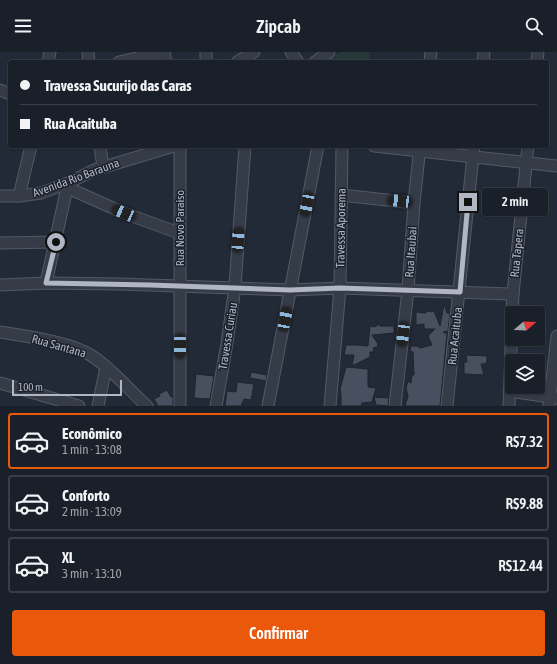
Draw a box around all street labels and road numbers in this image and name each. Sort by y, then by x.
street label: Avenida Rio Barauna [31,156,121,200]
street label: Travessa Aporema [333,188,349,268]
street label: Rua Novo Paraiso [173,189,187,266]
street label: Rua Itaubai [402,226,420,278]
street label: Rua Tapera [507,228,527,278]
street label: Travessa Curiau [216,301,240,371]
street label: Rua Acaituba [445,306,465,366]
street label: Rua Santana [30,332,88,360]

